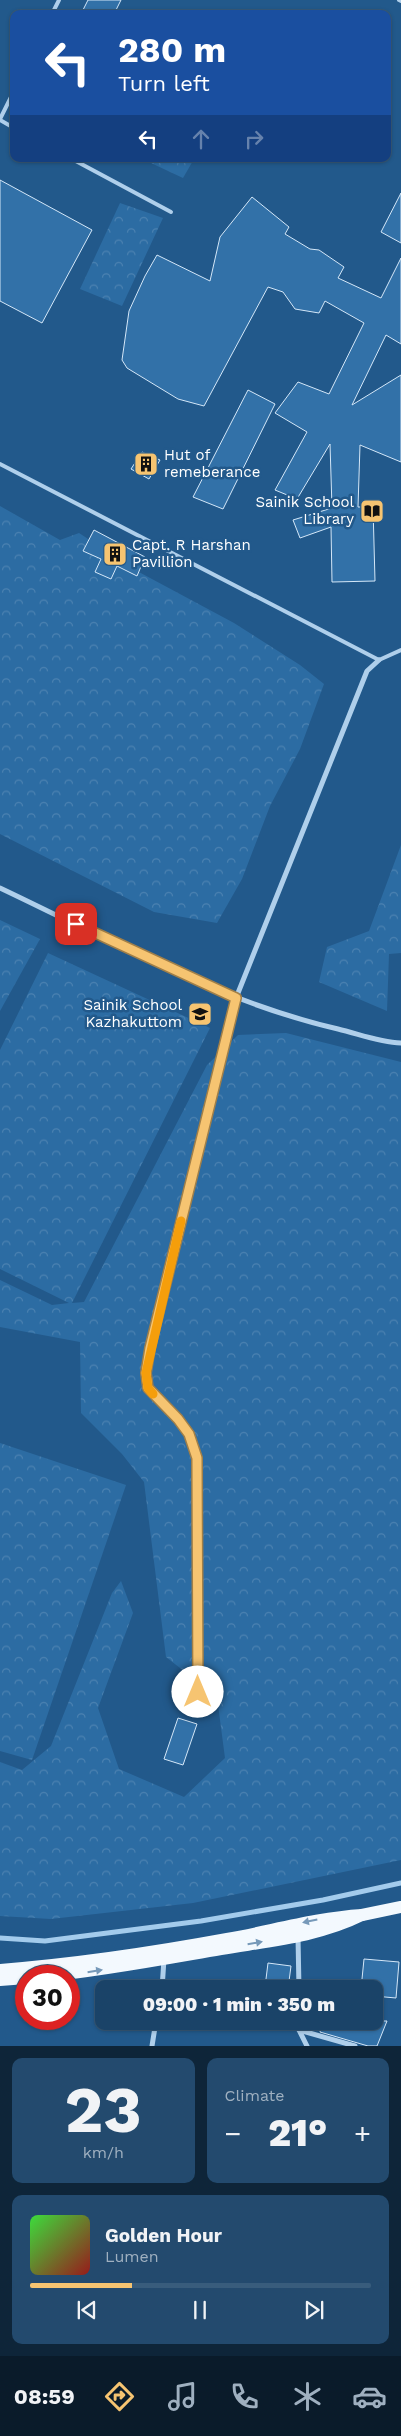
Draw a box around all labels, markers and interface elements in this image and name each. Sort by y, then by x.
text: 280 m [118,29,226,71]
icon: left [35,30,100,95]
text: Turn left [118,71,210,96]
icon: left [134,125,162,153]
icon: ahead [187,125,215,153]
icon: right [240,125,268,153]
place label: Hut of remeberance [164,446,260,481]
building icon: Hut of remeberance [133,451,159,477]
place label: Sainik School Library [256,493,354,528]
library icon: Sainik School Library [359,498,385,524]
place label: Capt. R Harshan Pavillion [132,536,251,571]
building icon: Capt. R Harshan Pavillion [102,541,128,567]
pin [55,903,97,945]
icon: arrive [62,910,90,938]
place label: Sainik School Kazhakuttom [84,996,182,1031]
school or university icon: Sainik School Kazhakuttom [187,1001,213,1027]
position arrow [171,1665,223,1717]
one-way arrow [302,1918,318,1926]
one-way arrow [248,1939,264,1947]
speed limit sign: 30 [15,1965,80,2030]
one-way arrow [87,1966,103,1974]
text: 09:00 · 1 min · 350 m [143,1993,335,2016]
text: 23 [65,2072,142,2148]
text: Climate [225,2086,285,2105]
text: 21° [268,2111,327,2155]
text: − [225,2117,241,2150]
text: + [354,2117,371,2150]
text: km/h [83,2143,124,2162]
text: Golden Hour [105,2224,222,2247]
text: Lumen [105,2247,159,2266]
icon: previous [73,2296,101,2324]
icon: pause [186,2296,214,2324]
icon: next [300,2296,328,2324]
icon: directions [102,2379,137,2414]
icon: music [165,2379,200,2414]
icon: phone [227,2379,262,2414]
icon: climate [290,2379,325,2414]
icon: car [352,2379,387,2414]
text: 08:59 [14,2384,75,2409]

